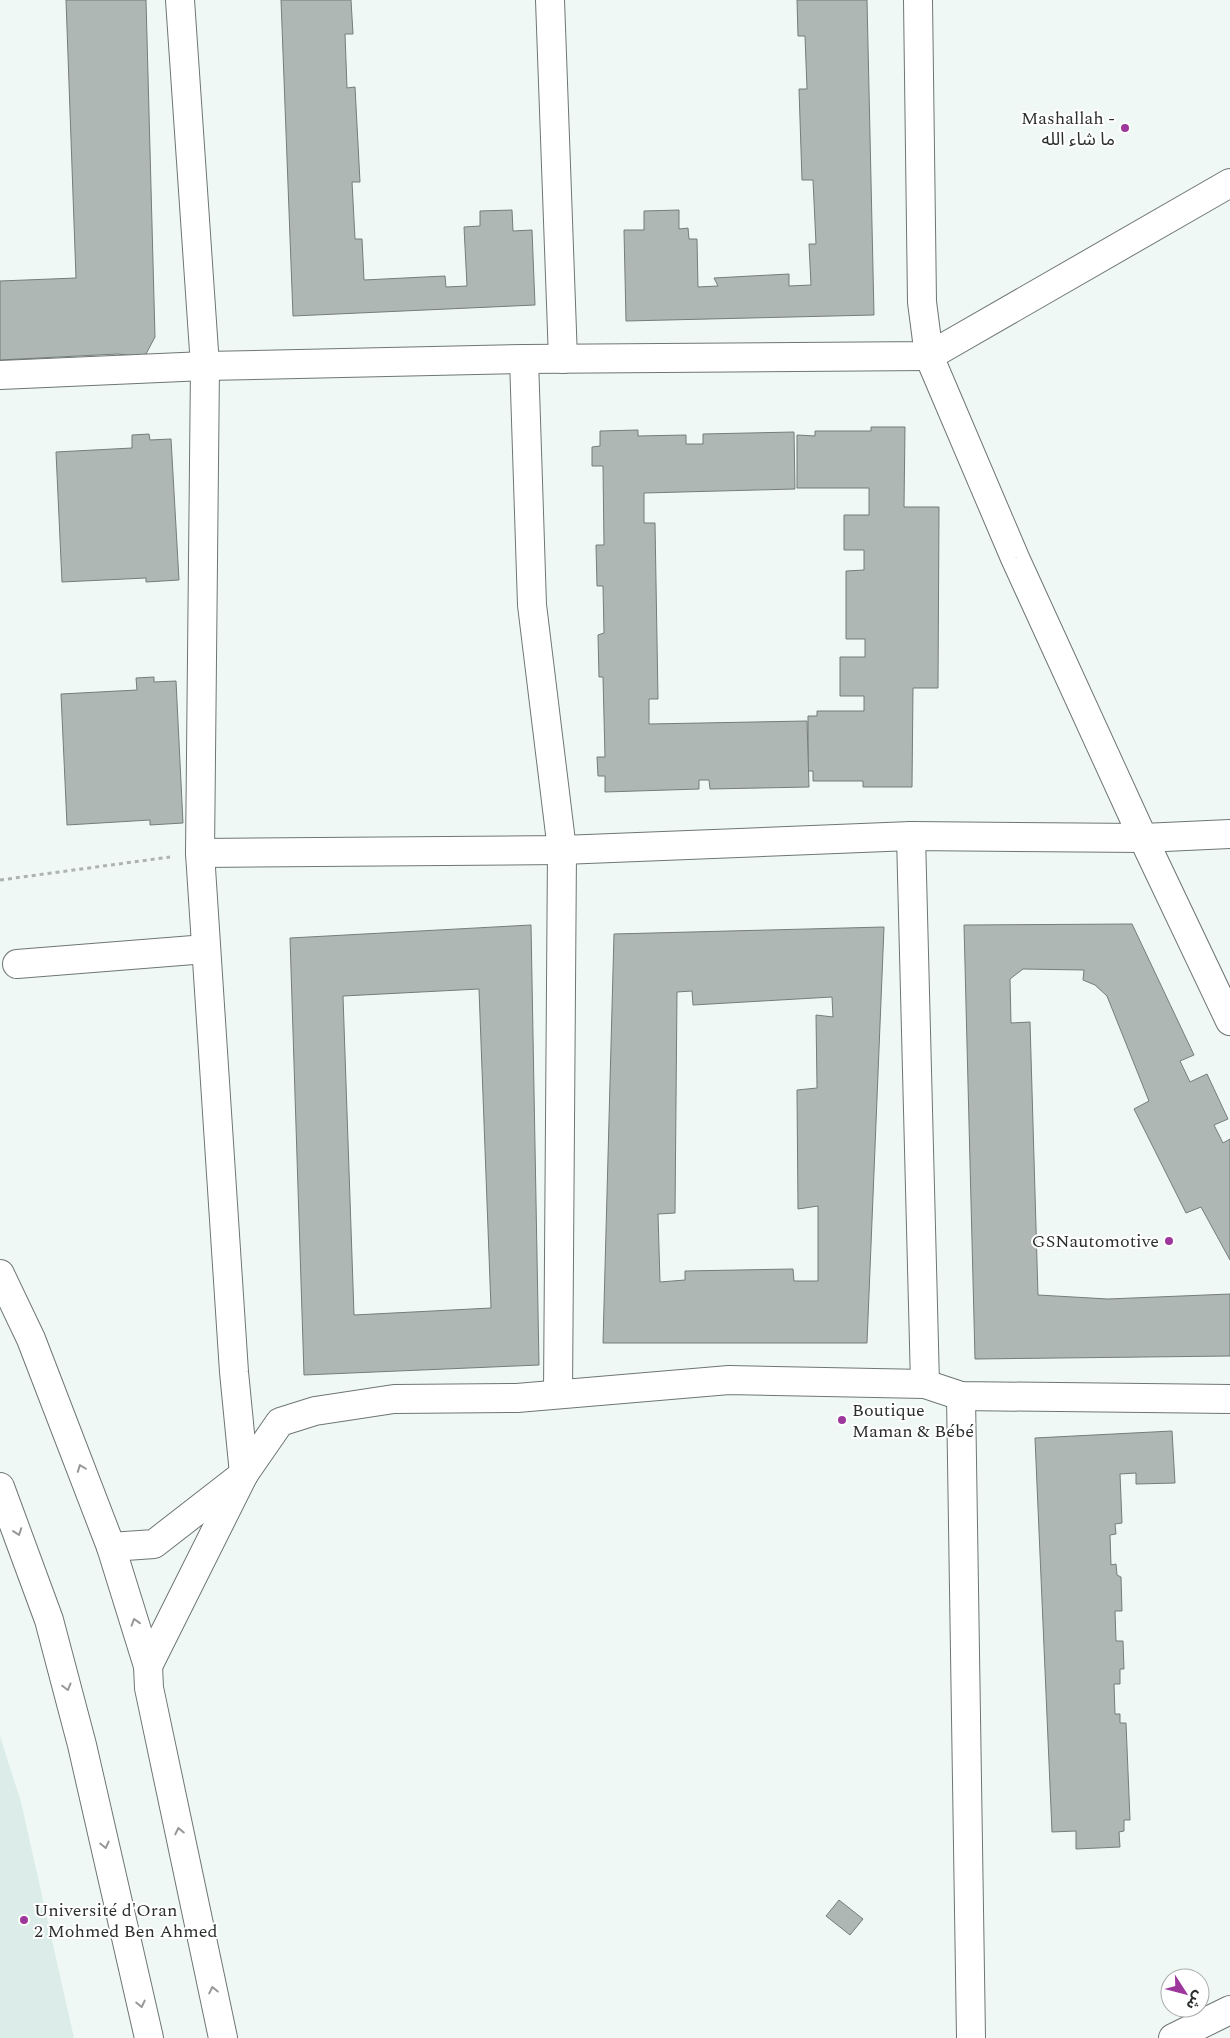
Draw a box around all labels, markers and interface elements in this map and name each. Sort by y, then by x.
place label: Mashallah - ما شاء الله [1021,105,1115,153]
marker: Mashallah - ما شاء الله [1119,122,1131,134]
place label: GSNautomotive [1032,1228,1159,1255]
marker: GSNautomotive [1163,1235,1175,1247]
place label: Boutique Maman & Bébé [852,1397,974,1445]
marker: Boutique Maman & Bébé [836,1414,848,1426]
one-way arrow [77,1465,87,1473]
one-way arrow [12,1528,22,1536]
one-way arrow [130,1618,140,1626]
one-way arrow [61,1683,72,1692]
one-way arrow [174,1827,185,1836]
one-way arrow [99,1841,110,1850]
place label: Université d'Oran 2 Mohmed Ben Ahmed [34,1897,217,1945]
marker: Université d'Oran 2 Mohmed Ben Ahmed [18,1914,30,1926]
north arrow [1160,1968,1210,2018]
one-way arrow [208,1986,219,1995]
text: ش [1181,1986,1209,2014]
one-way arrow [135,1999,146,2008]

